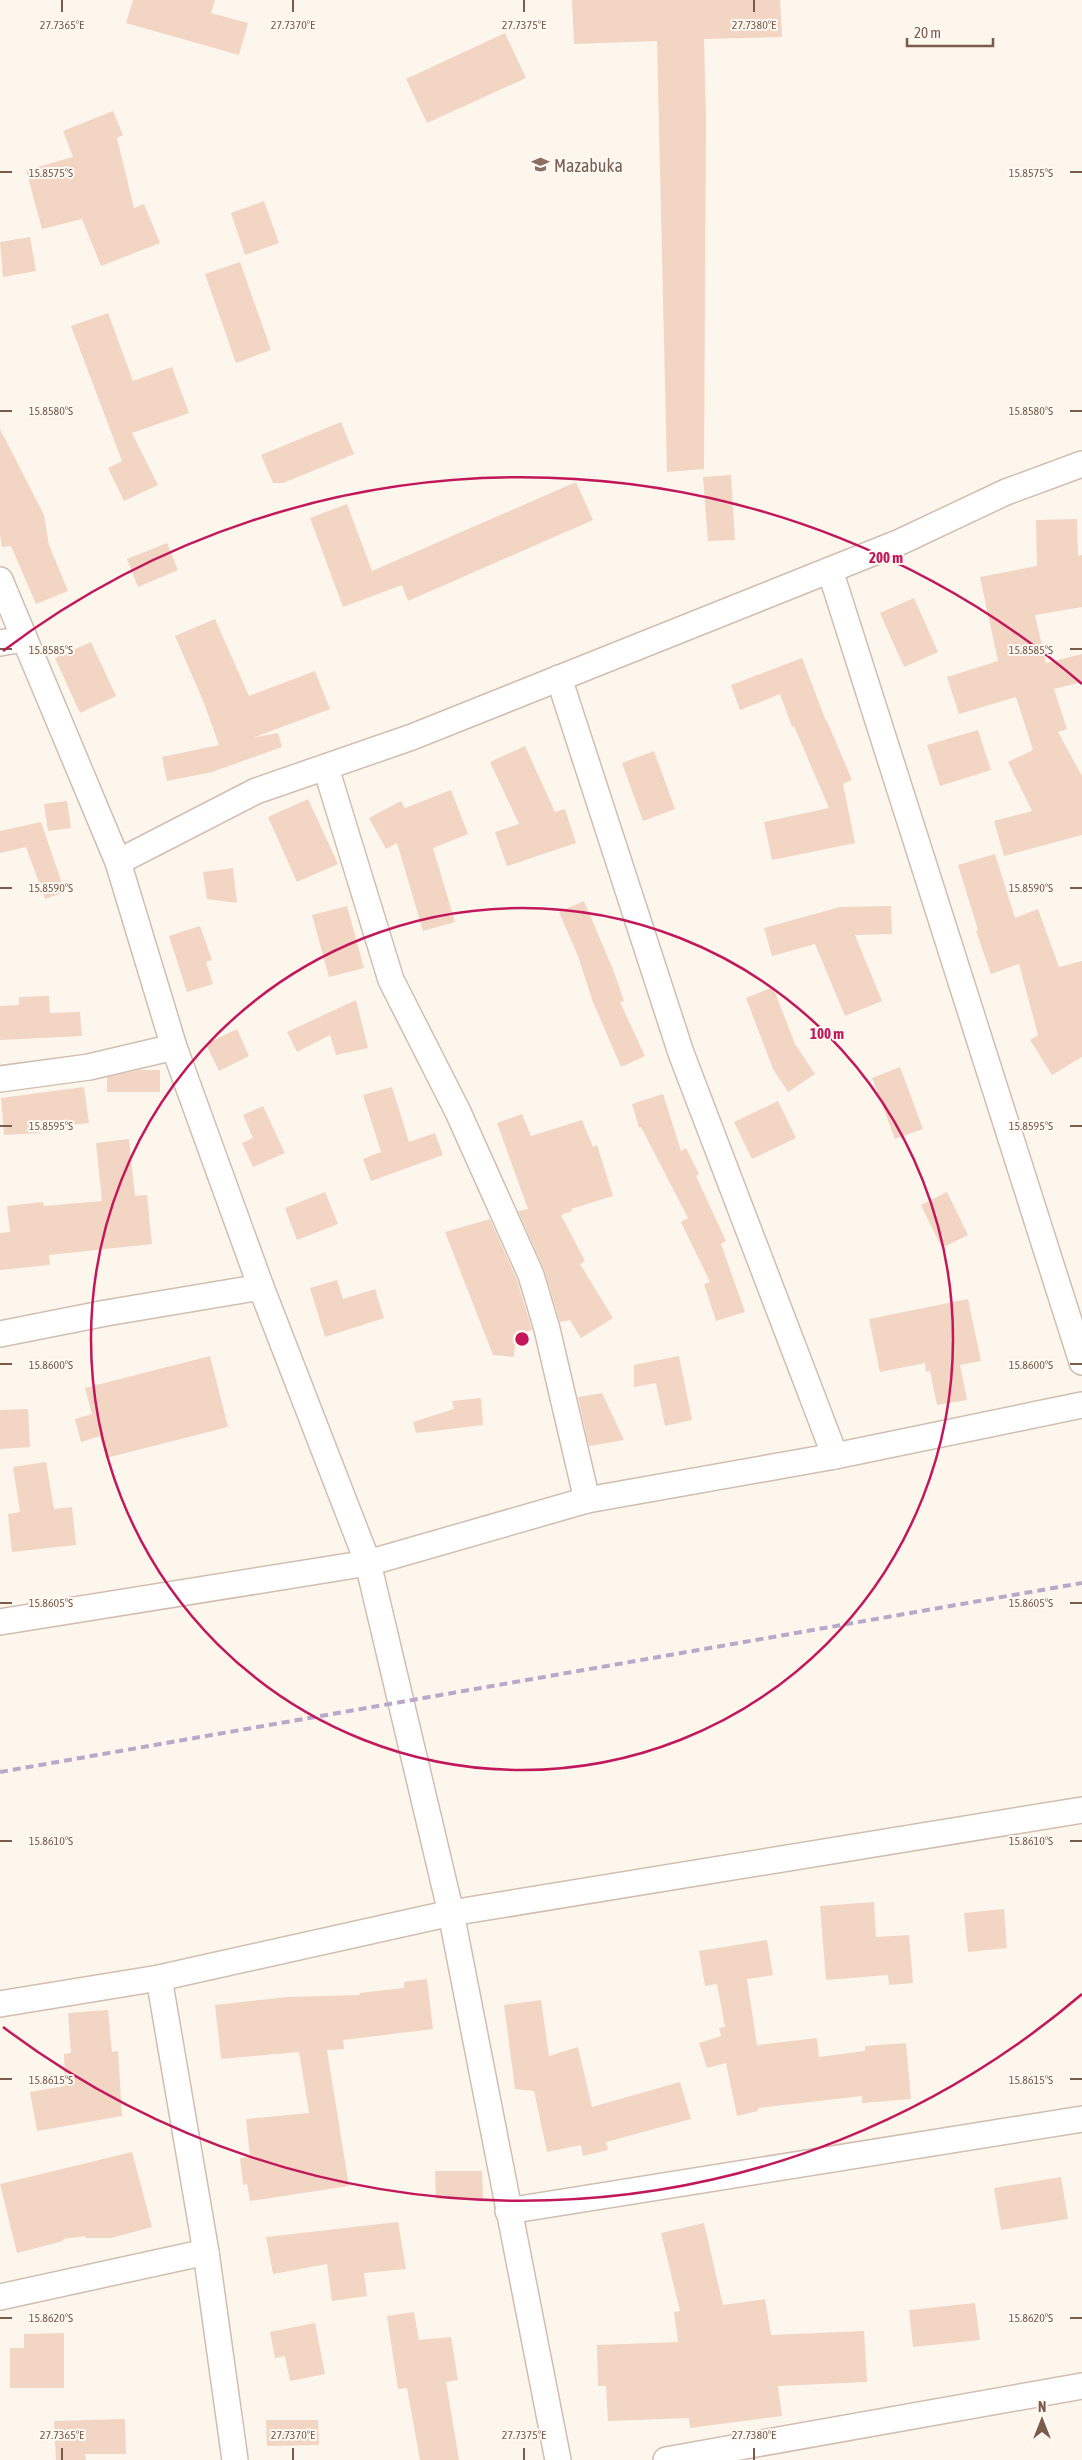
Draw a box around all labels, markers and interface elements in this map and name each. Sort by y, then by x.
scale bar [907,15,993,47]
text: 27.7365°E [40,18,84,32]
text: 27.7370°E [271,18,315,32]
text: 27.7375°E [502,18,546,32]
text: 27.7380°E [732,18,776,32]
text: 20 m [914,24,941,41]
school or university icon: Mazabuka [530,155,550,175]
place label: Mazabuka [554,155,623,176]
text: 15.8575°S [29,166,73,180]
text: 15.8575°S [1009,166,1053,180]
text: 15.8580°S [29,404,73,418]
text: 15.8580°S [1009,404,1053,418]
text: 200 m [869,549,903,566]
text: 15.8585°S [29,643,73,657]
text: 15.8585°S [1009,643,1053,657]
text: 15.8590°S [29,881,73,895]
text: 15.8590°S [1009,881,1053,895]
text: 100 m [810,1025,844,1042]
text: 15.8595°S [29,1119,73,1133]
text: 15.8595°S [1009,1119,1053,1133]
centre of rings [513,1330,531,1348]
text: 15.8600°S [29,1358,73,1372]
text: 15.8600°S [1009,1358,1053,1372]
text: 15.8605°S [29,1596,73,1610]
text: 15.8605°S [1009,1596,1053,1610]
text: 15.8610°S [29,1834,73,1848]
text: 15.8610°S [1009,1834,1053,1848]
text: 15.8615°S [29,2073,73,2087]
text: 15.8615°S [1009,2073,1053,2087]
text: 15.8620°S [29,2311,73,2325]
text: 15.8620°S [1009,2311,1053,2325]
north arrow [1017,2395,1067,2445]
text: N [1038,2399,1046,2415]
text: 27.7365°E [40,2428,84,2442]
text: 27.7370°E [271,2428,315,2442]
text: 27.7375°E [502,2428,546,2442]
text: 27.7380°E [732,2428,776,2442]

